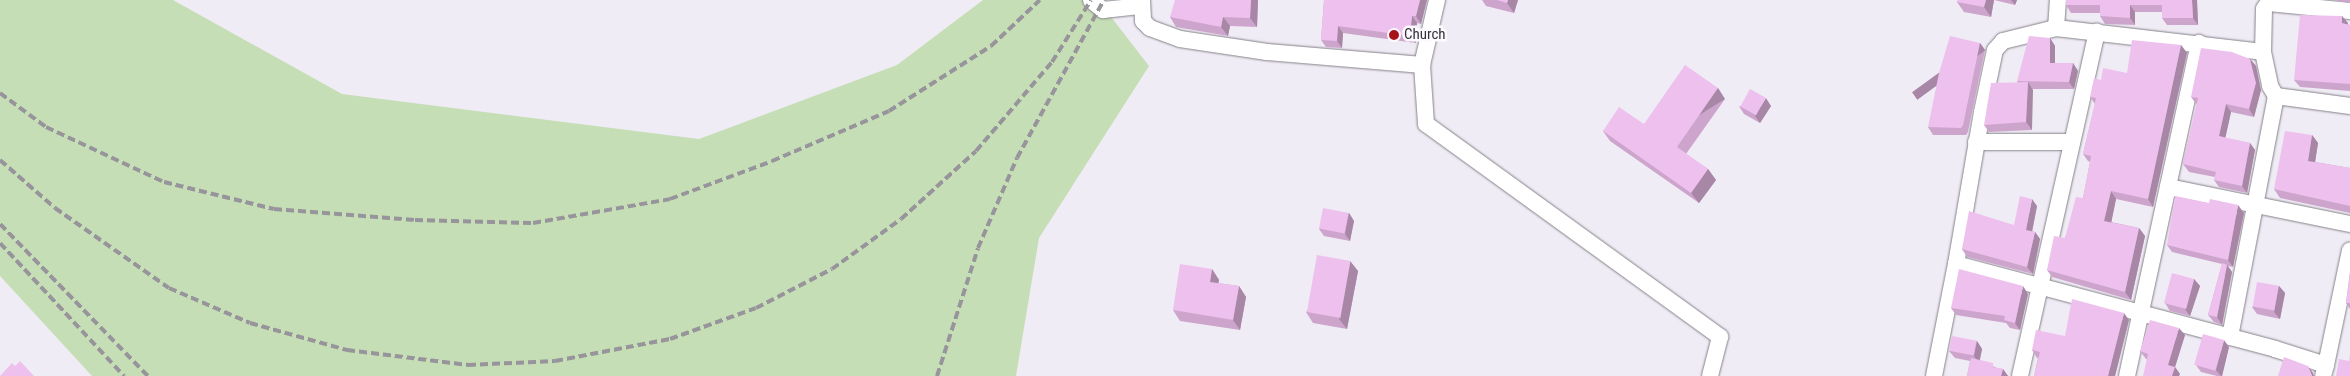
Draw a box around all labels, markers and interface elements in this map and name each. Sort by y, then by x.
place label: Church [1404,26,1446,44]
marker: Church [1388,29,1400,41]

